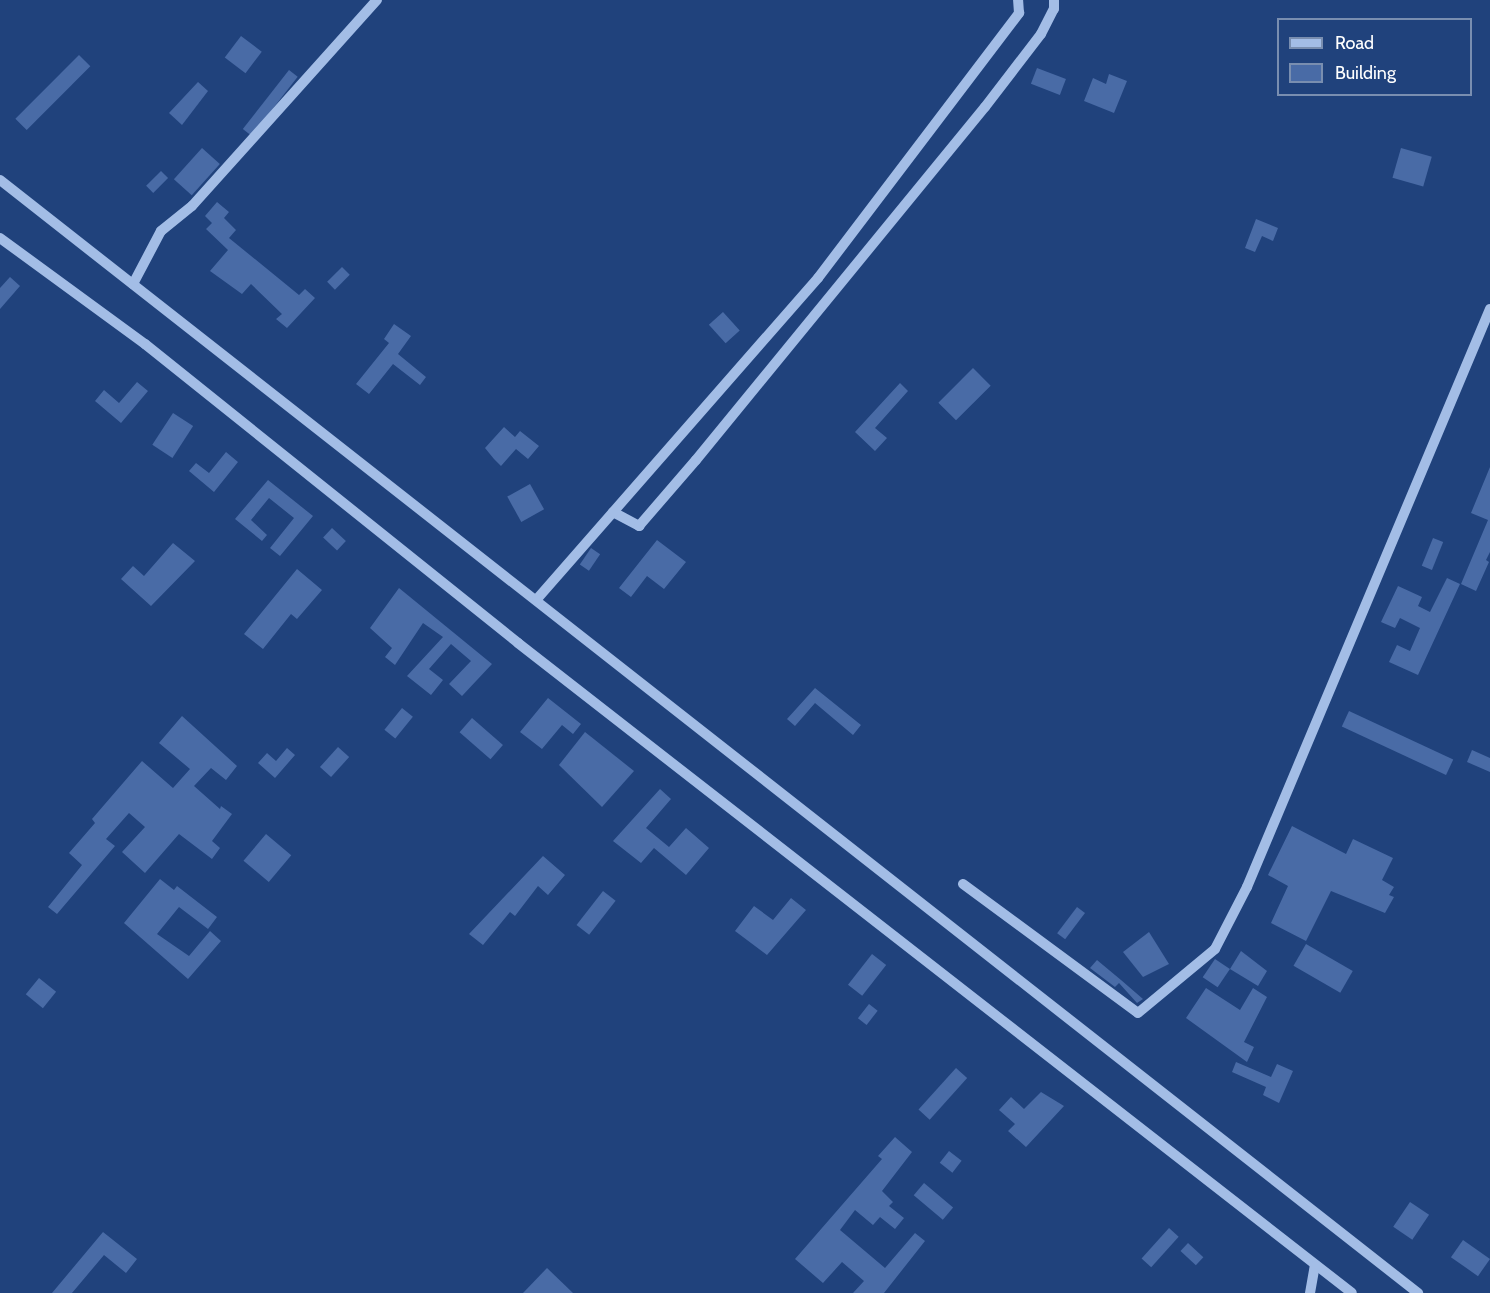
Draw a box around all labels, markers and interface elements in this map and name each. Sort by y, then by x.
legend [1277,18,1472,96]
text: Road [1335,32,1374,54]
text: Building [1335,62,1396,84]

